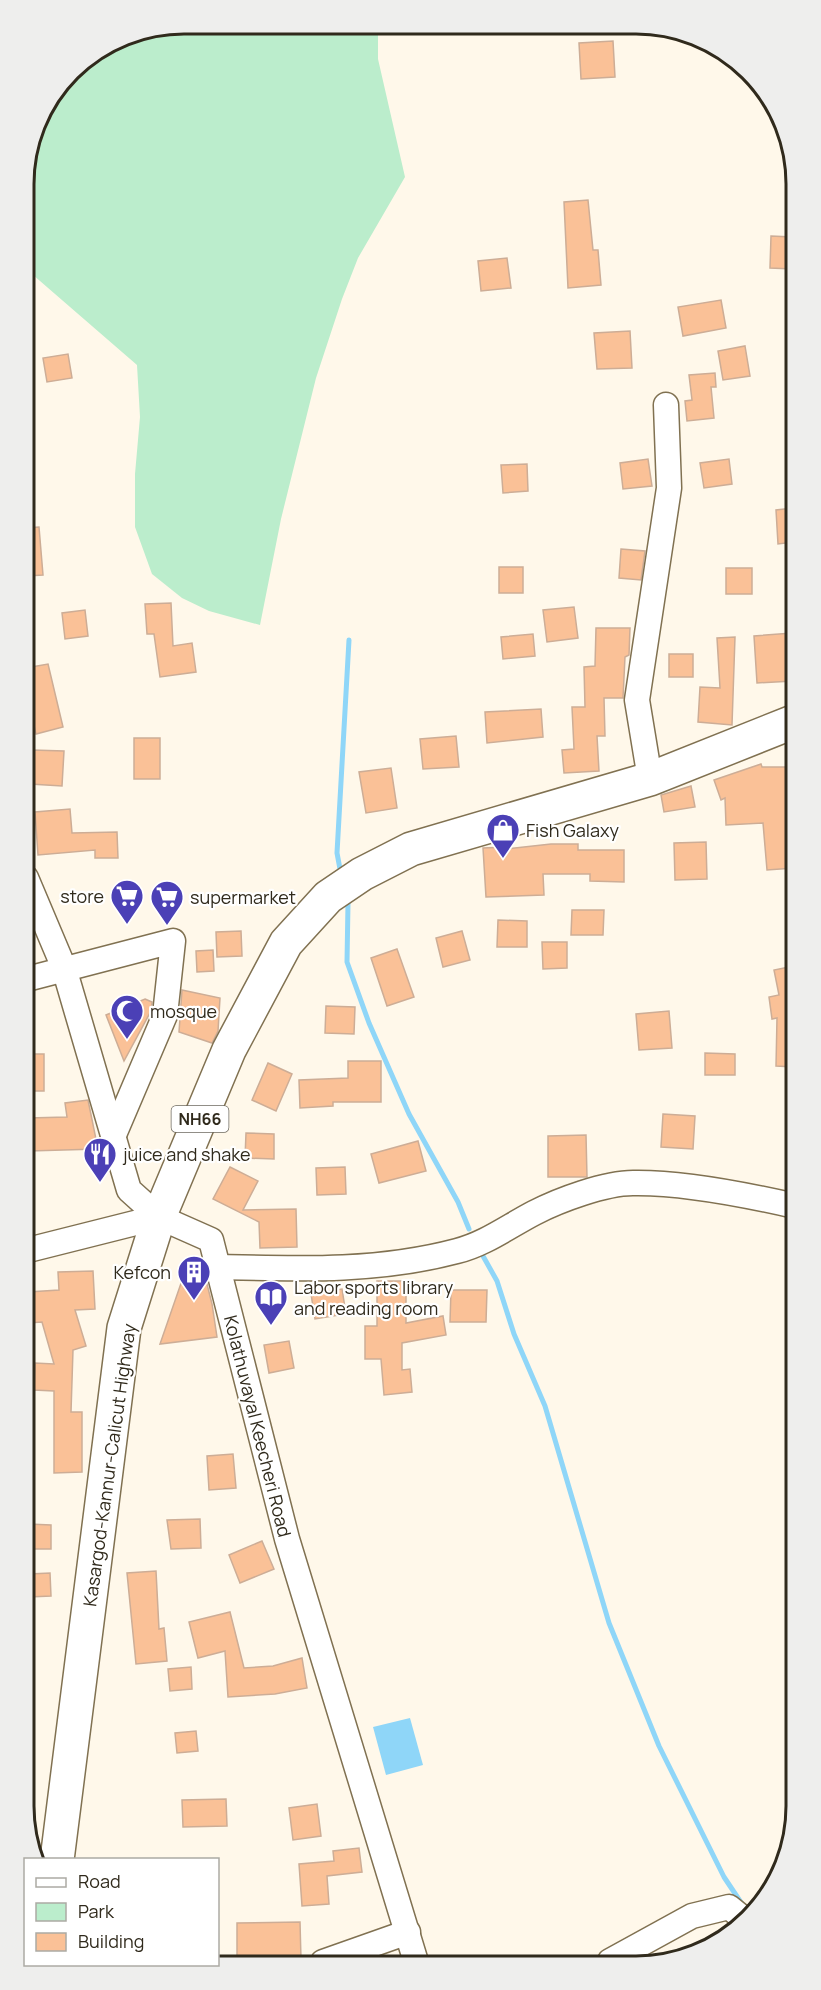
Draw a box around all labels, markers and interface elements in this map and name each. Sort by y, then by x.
shop icon: Fish Galaxy [485,812,521,859]
place label: Fish Galaxy [526,818,619,842]
supermarket icon: store [109,878,145,925]
supermarket icon: supermarket [149,879,185,926]
place label: store [60,884,104,908]
place label: supermarket [190,885,296,909]
mosque icon: mosque [109,993,145,1040]
place label: mosque [150,999,217,1023]
road number: NH66 [172,1106,228,1132]
restaurant icon: juice and shake [82,1136,118,1183]
place label: juice and shake [122,1142,251,1166]
building icon: Kefcon [176,1254,212,1301]
place label: Kefcon [113,1260,171,1284]
place label: Labor sports library and reading room [294,1275,454,1320]
library icon: Labor sports library and reading room [253,1279,289,1326]
street label: Kolathuvayal Keecheri Road [219,1313,297,1539]
street label: Kasargod-Kannur-Calicut Highway [77,1321,141,1608]
legend [24,1858,219,1966]
text: Road [78,1869,121,1893]
text: Park [78,1899,115,1923]
text: Building [78,1929,144,1953]

